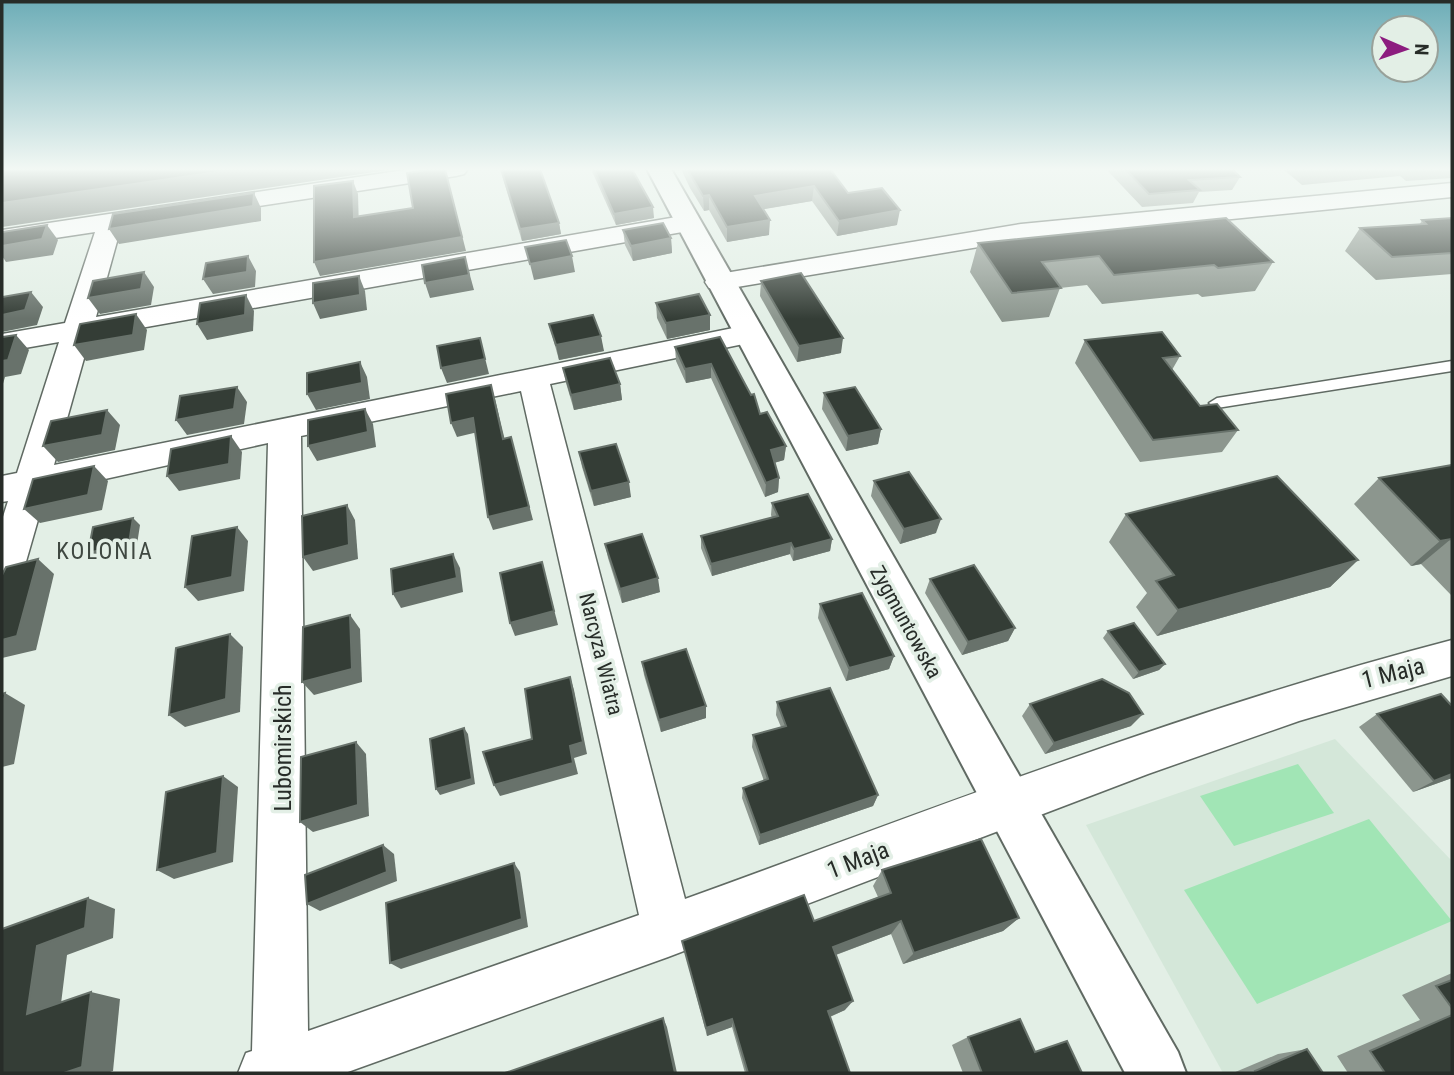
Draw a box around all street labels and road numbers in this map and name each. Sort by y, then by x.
street label: Zygmuntowska [865,561,947,683]
street label: Narcyza Wiatra [574,590,628,718]
street label: 1 Maja [1359,652,1427,694]
street label: Lubomirskich [269,684,297,812]
street label: 1 Maja [823,835,893,885]

